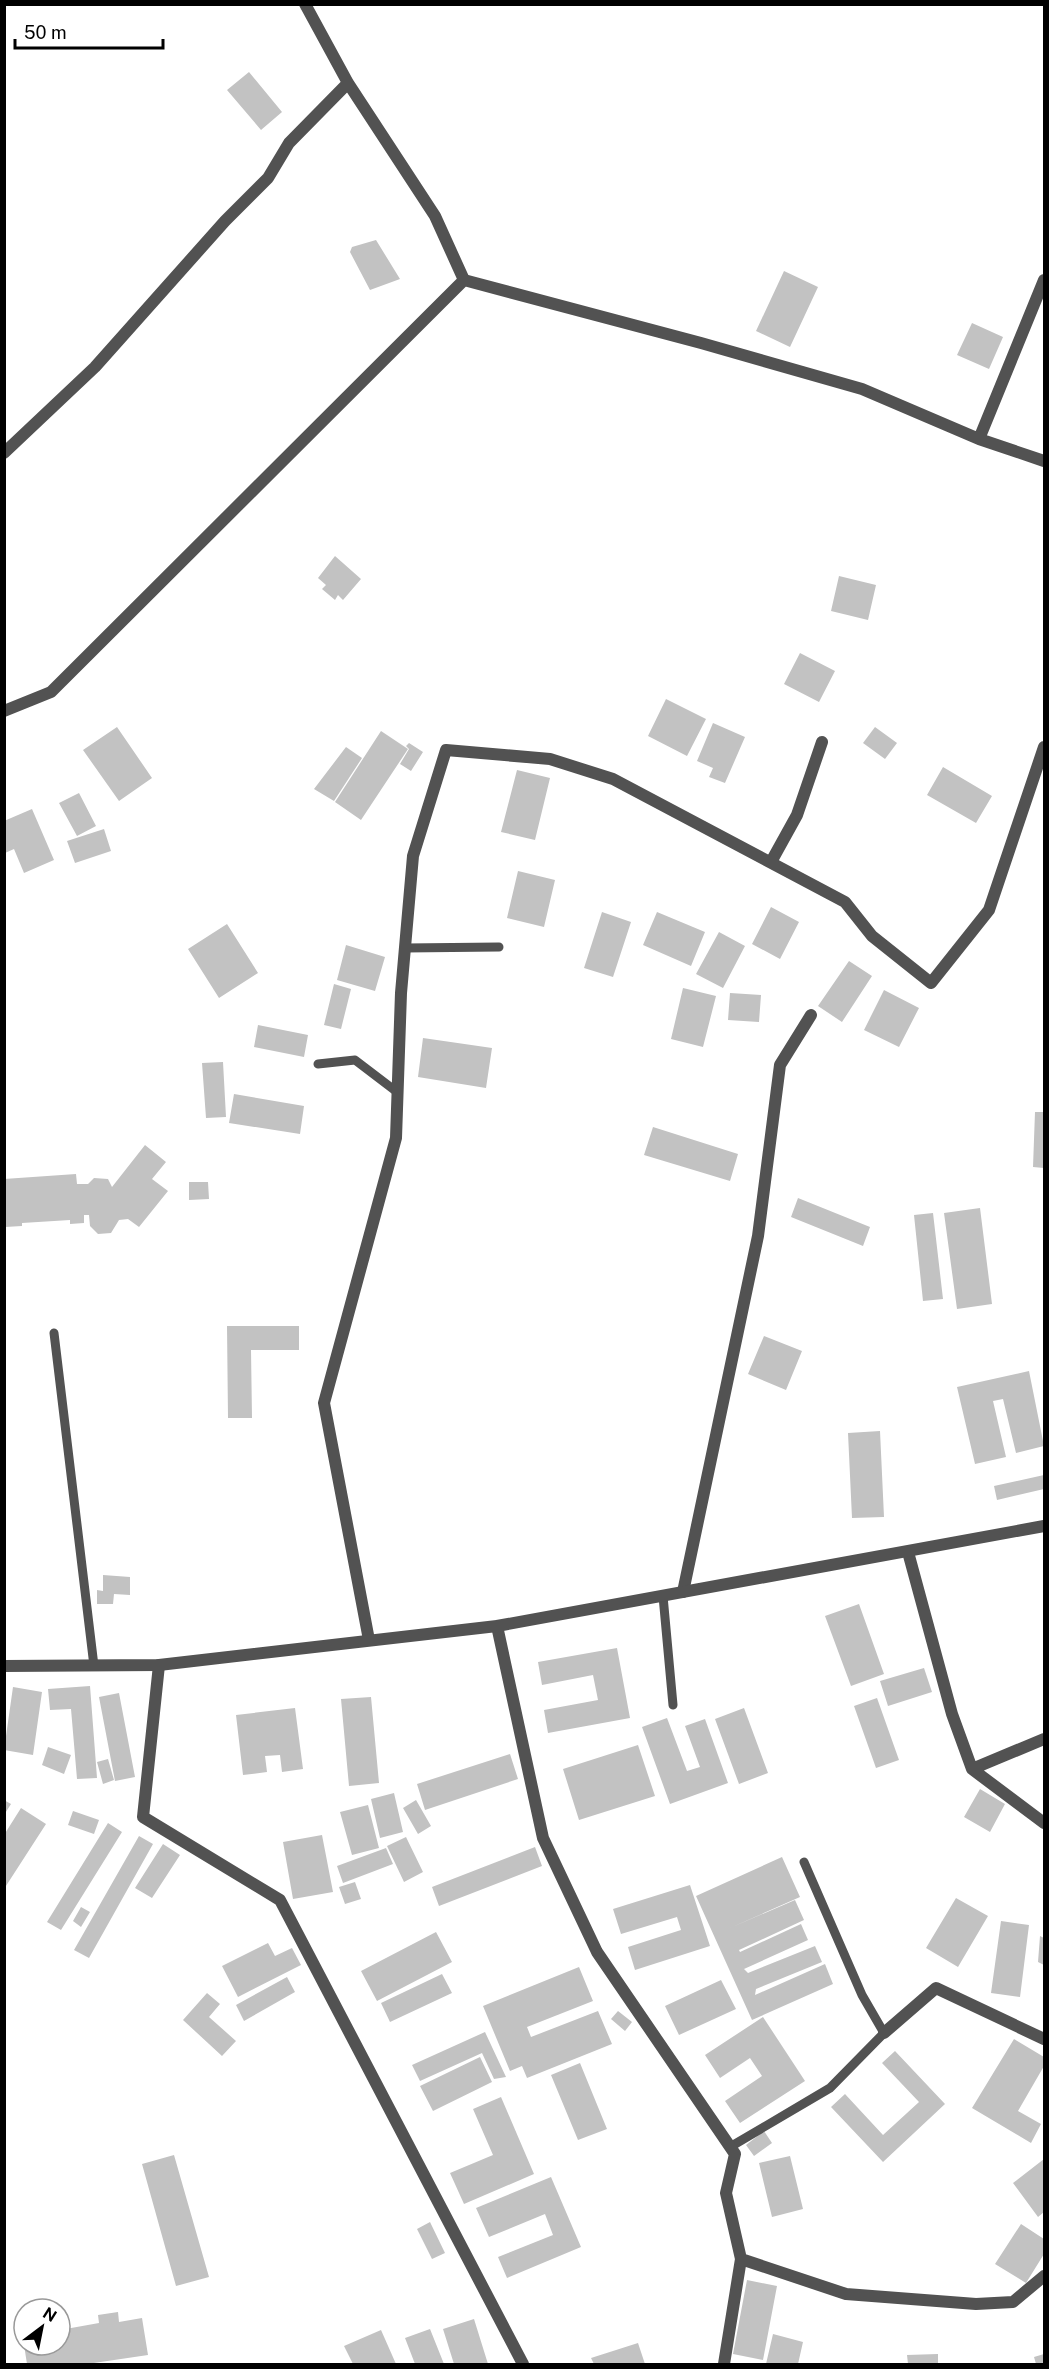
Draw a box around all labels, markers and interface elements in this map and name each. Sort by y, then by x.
scale bar [15,12,164,50]
text: 50 m [24,22,67,43]
north arrow [12,2297,72,2357]
text: N [39,2303,60,2326]

